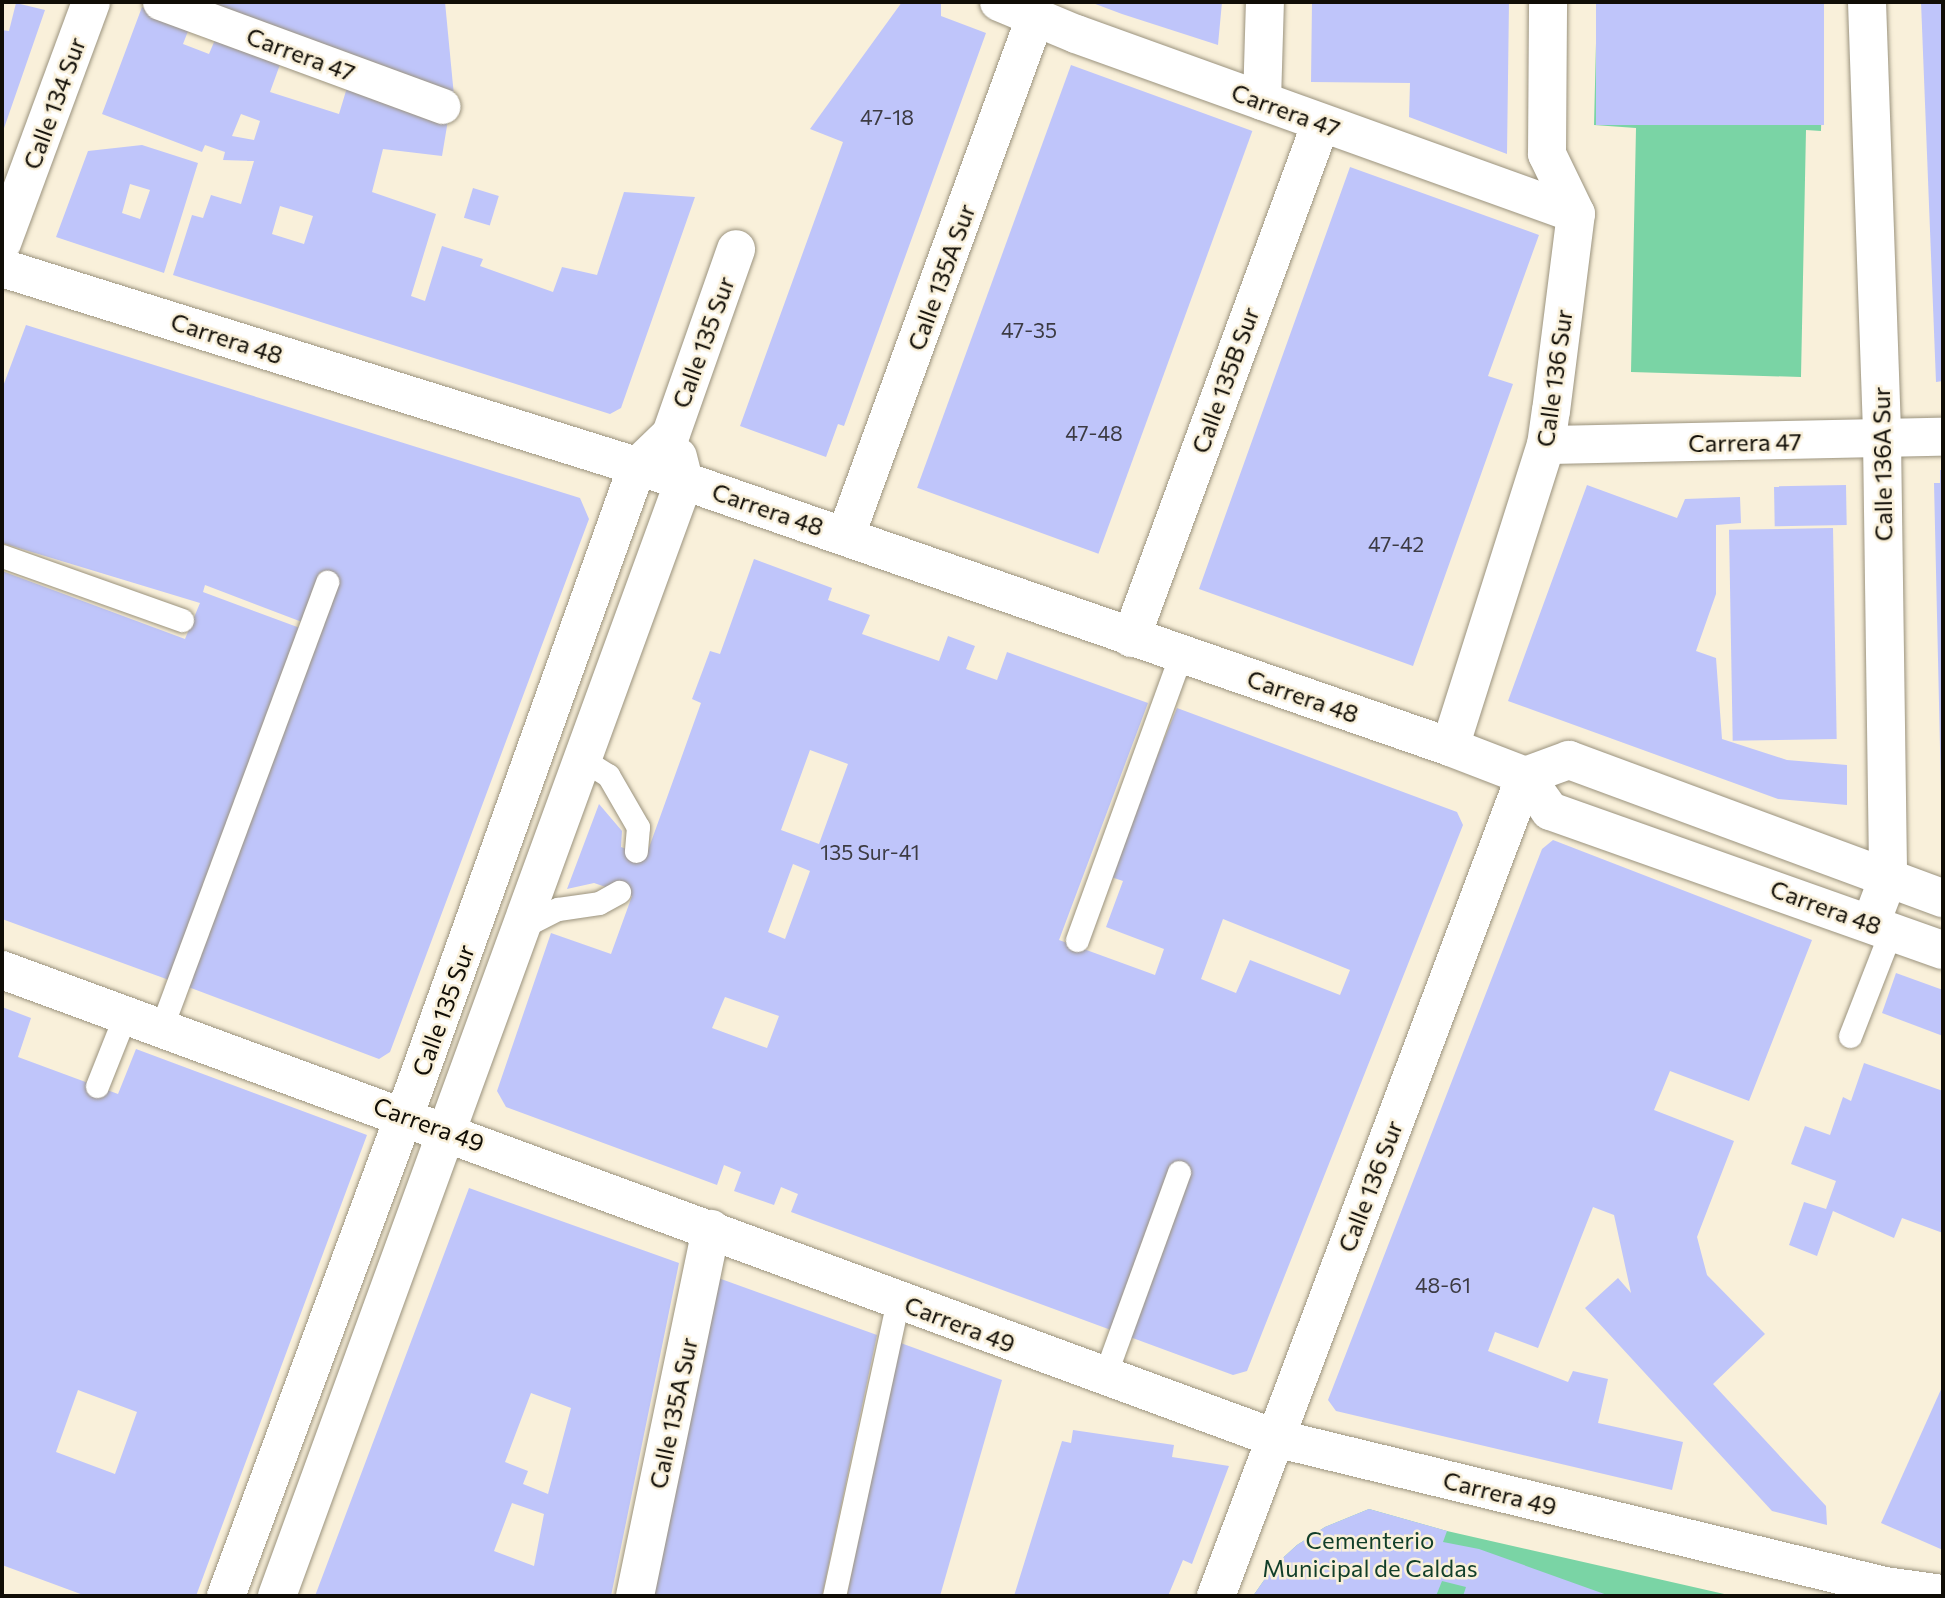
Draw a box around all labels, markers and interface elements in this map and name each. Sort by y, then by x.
street label: Carrera 47 [243,21,359,87]
street label: Calle 134 Sur [17,33,91,173]
street label: Carrera 47 [1228,77,1344,143]
house number: 47-18 [860,104,914,130]
street label: Calle 135A Sur [901,200,981,354]
street label: Calle 135 Sur [666,272,740,412]
street label: Calle 135B Sur [1185,303,1265,457]
street label: Carrera 48 [167,306,287,370]
street label: Calle 136 Sur [1530,307,1578,449]
house number: 47-35 [1001,317,1057,343]
street label: Calle 136A Sur [1866,386,1898,542]
house number: 47-48 [1065,420,1123,446]
street label: Carrera 47 [1688,427,1802,457]
street label: Carrera 48 [709,477,827,541]
house number: 47-42 [1368,531,1424,557]
street label: Carrera 48 [1244,664,1362,728]
house number: 135 Sur-41 [820,839,920,865]
street label: Carrera 48 [1767,874,1885,940]
street label: Calle 135 Sur [406,940,480,1080]
street label: Carrera 49 [370,1091,488,1157]
street label: Calle 136 Sur [1332,1116,1408,1256]
house number: 48-61 [1415,1272,1471,1298]
street label: Carrera 49 [901,1290,1019,1358]
street label: Calle 135A Sur [643,1335,703,1491]
street label: Carrera 49 [1440,1465,1560,1521]
park label: Cementerio Municipal de Caldas [1262,1526,1478,1582]

